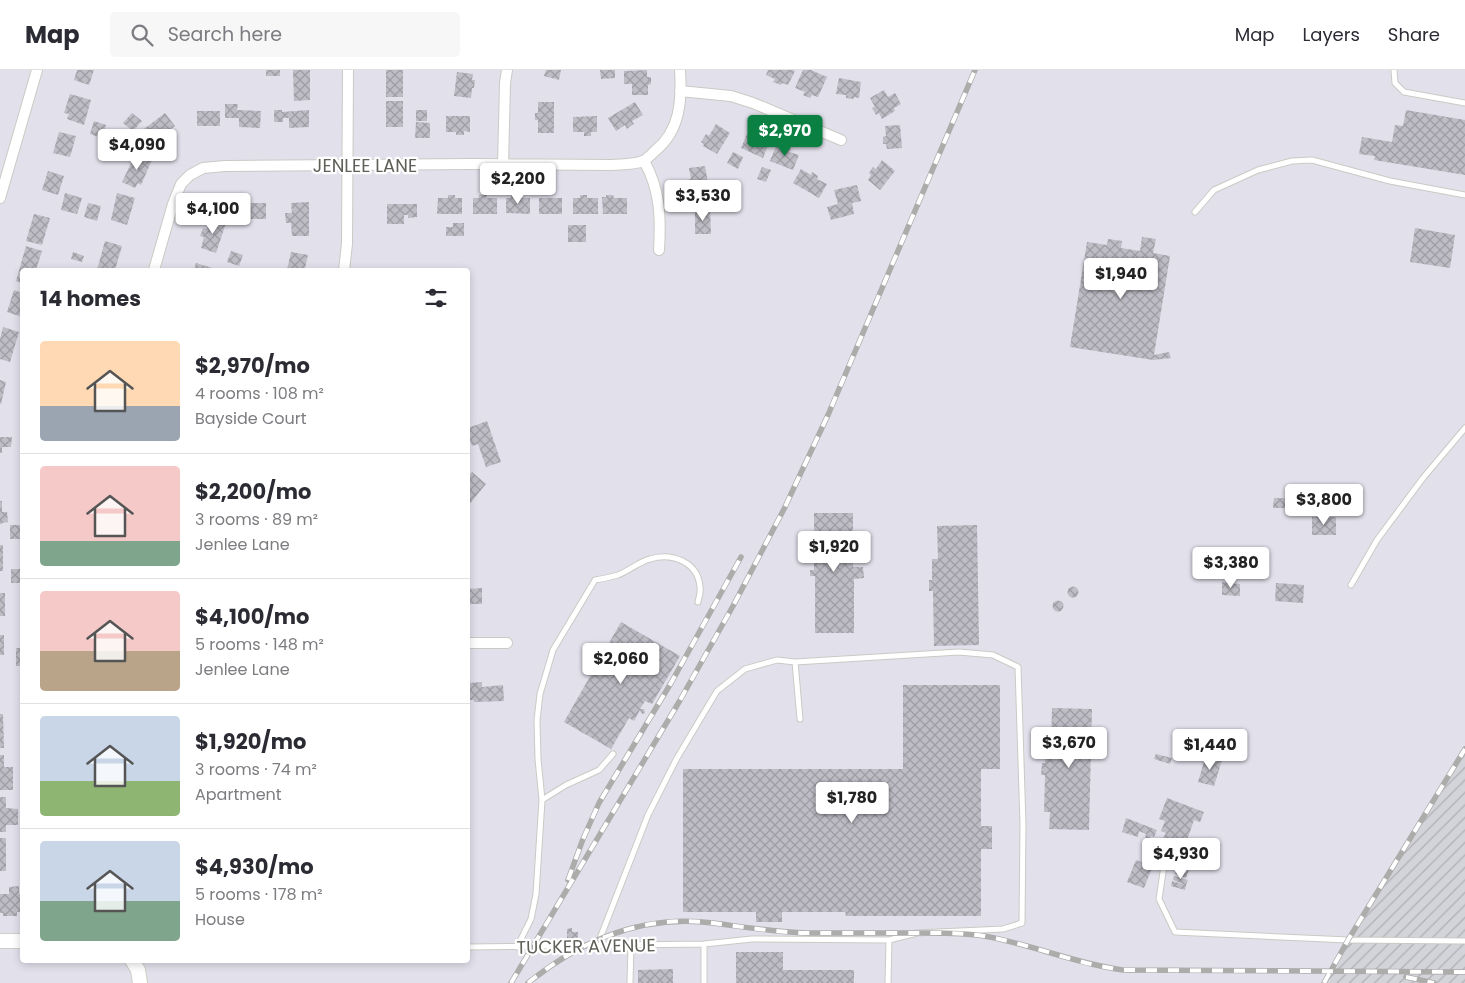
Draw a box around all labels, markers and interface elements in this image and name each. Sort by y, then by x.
search box [110,12,460,57]
text: Map [25,18,80,51]
icon: search [128,21,156,49]
text: Search here [168,21,282,48]
text: Map [1235,22,1275,47]
text: Layers [1303,22,1360,47]
text: Share [1388,22,1440,47]
pin: $2,970 [744,114,826,157]
text: $2,970 [758,119,812,142]
pin: $4,090 [96,128,178,171]
text: $4,090 [109,133,165,156]
street label: JENLEE LANE [313,153,417,178]
pin: $2,200 [477,162,559,205]
text: $2,200 [491,167,545,190]
pin: $3,530 [662,180,744,222]
text: $3,530 [675,184,731,207]
pin: $4,100 [172,192,254,235]
text: $4,100 [187,197,239,220]
pin: $1,940 [1080,258,1162,300]
text: $1,940 [1095,262,1147,285]
text: 14 homes [40,284,141,313]
icon: filters [422,284,450,312]
text: $2,970/mo [195,351,310,380]
icon: home [80,361,140,421]
text: 4 rooms · 108 m² [195,382,324,405]
text: Bayside Court [195,407,307,430]
text: $2,200/mo [195,477,311,506]
pin: $3,800 [1283,484,1365,526]
icon: home [80,486,140,546]
text: $3,800 [1296,488,1352,511]
text: 3 rooms · 89 m² [195,508,318,531]
pin: $1,920 [793,530,875,573]
text: Jenlee Lane [195,533,290,556]
text: $1,920 [809,535,859,558]
pin: $3,380 [1190,546,1272,589]
text: $3,380 [1203,551,1259,574]
text: $4,100/mo [195,602,309,631]
icon: home [80,611,140,671]
text: 5 rooms · 148 m² [195,633,324,656]
pin: $2,060 [580,642,662,685]
text: $2,060 [593,647,649,670]
text: Jenlee Lane [195,658,290,681]
pin: $3,670 [1028,726,1110,769]
text: $1,920/mo [195,727,306,756]
pin: $1,440 [1169,728,1251,771]
text: $3,670 [1042,731,1096,754]
text: $1,440 [1183,733,1237,756]
icon: home [80,736,140,796]
text: 3 rooms · 74 m² [195,758,317,781]
pin: $1,780 [811,782,893,824]
text: Apartment [195,783,282,806]
text: $1,780 [827,786,877,809]
pin: $4,930 [1140,838,1222,880]
text: $4,930 [1153,842,1209,865]
text: $4,930/mo [195,852,314,881]
icon: home [80,861,140,921]
text: 5 rooms · 178 m² [195,883,323,906]
text: House [195,908,245,931]
street label: TUCKER AVENUE [516,932,656,960]

